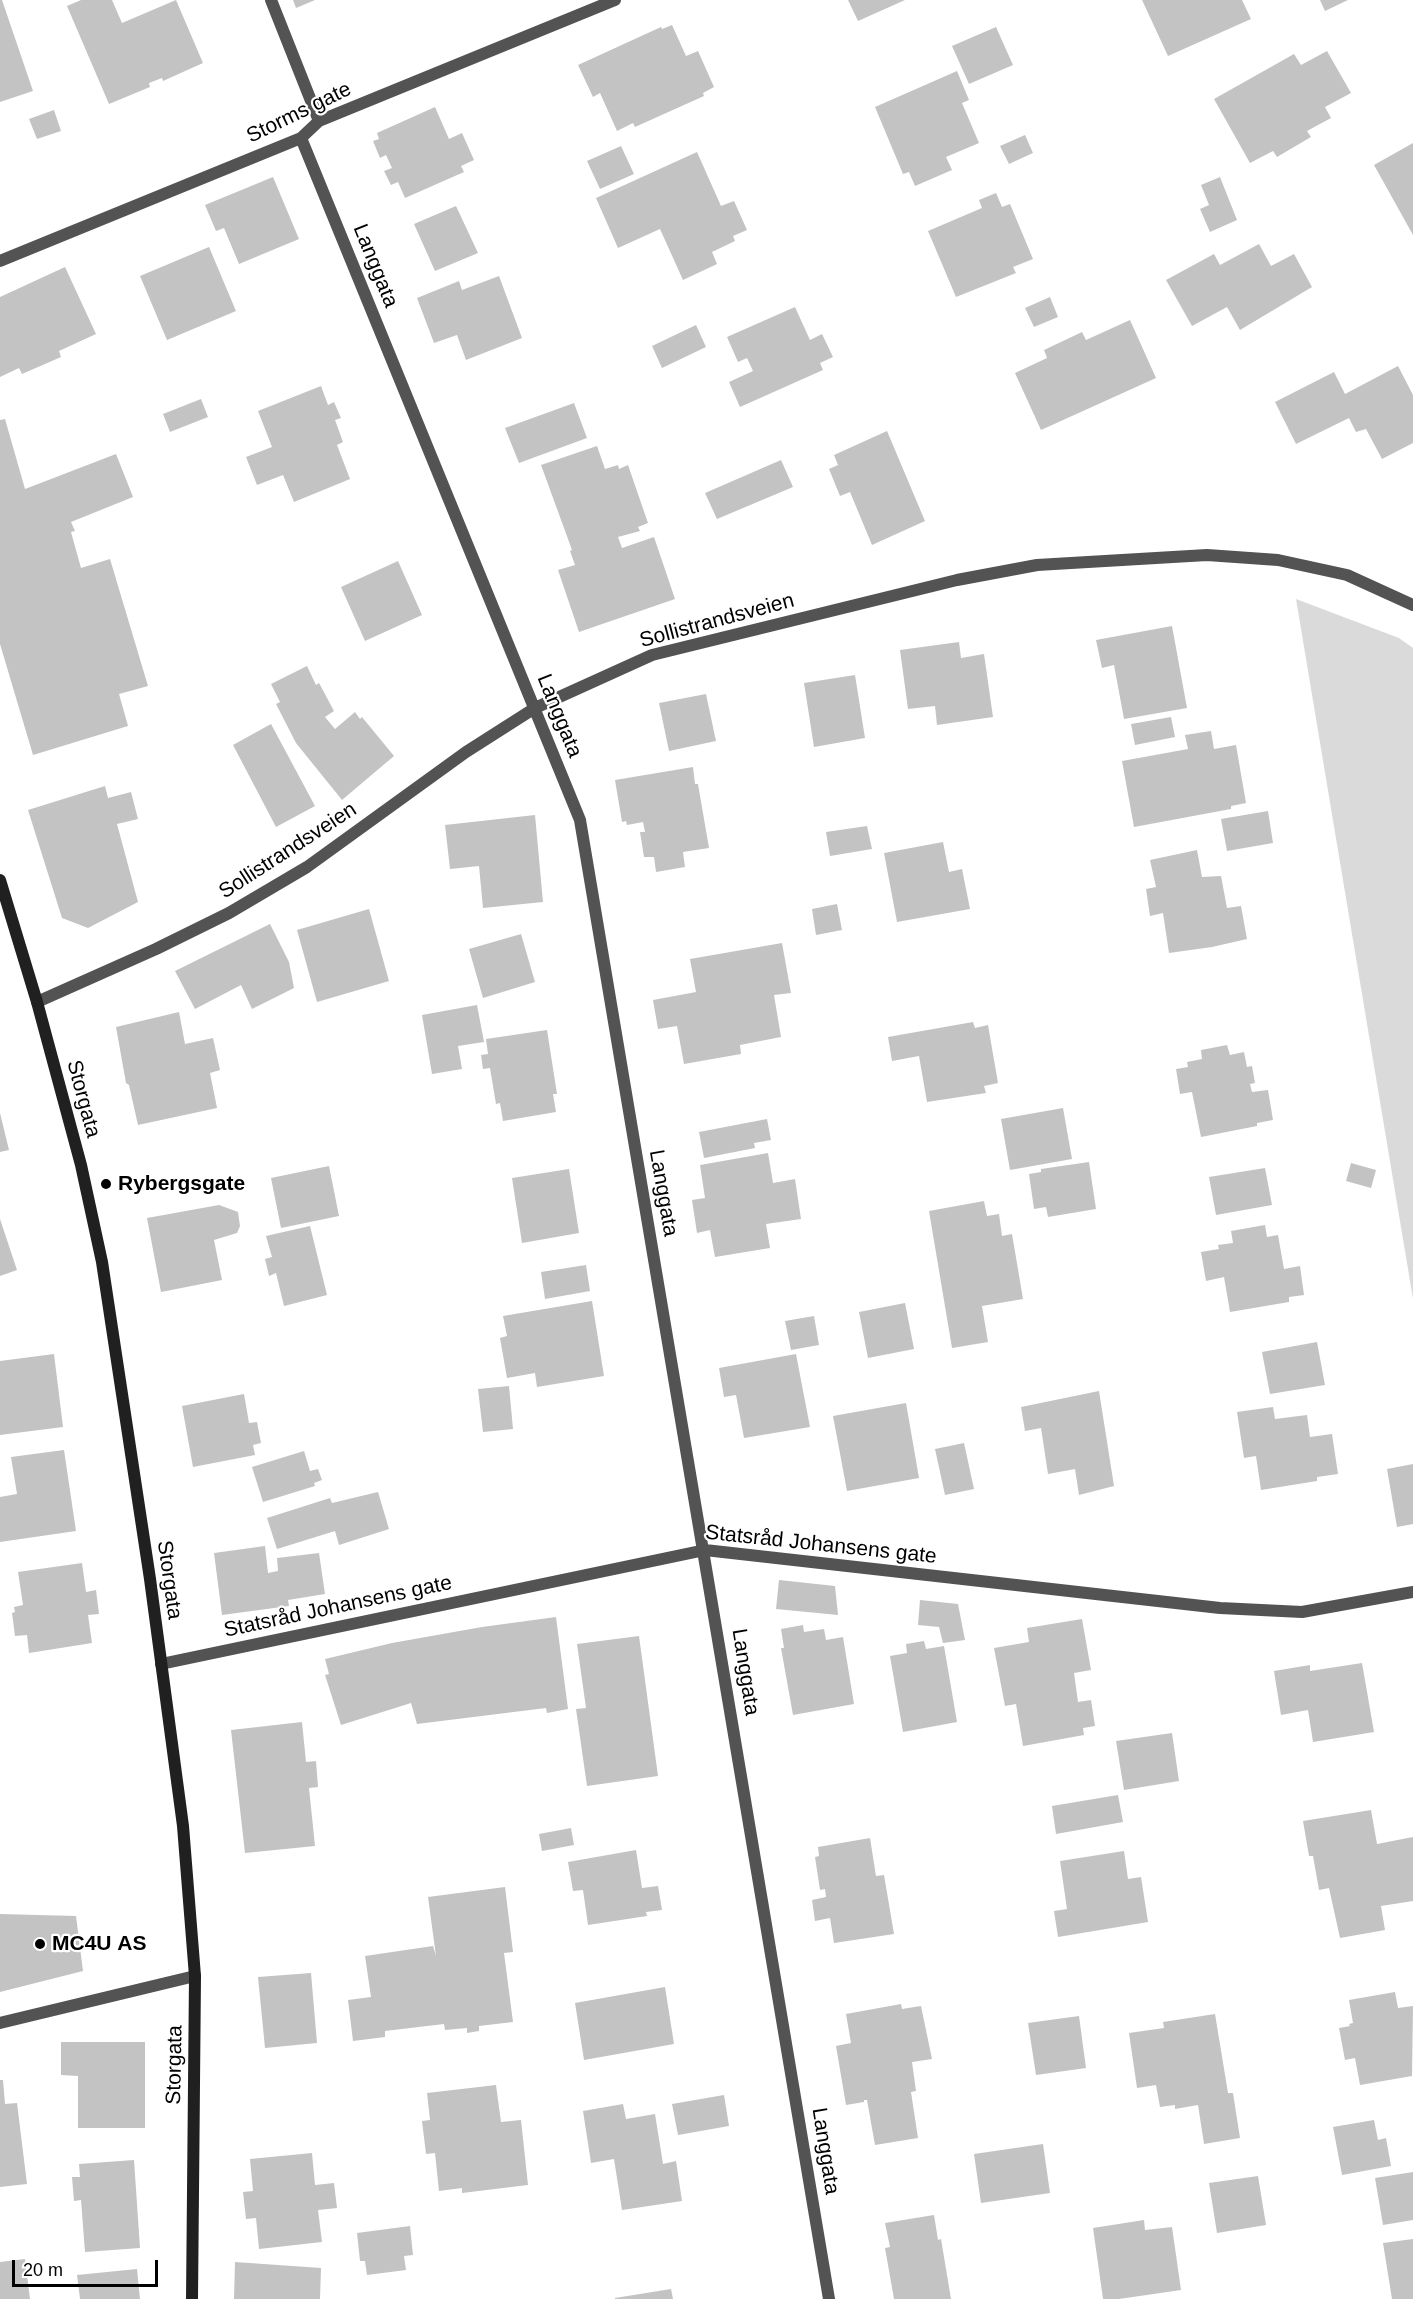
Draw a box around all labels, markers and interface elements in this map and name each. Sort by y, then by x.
street label: Storms gate [243,77,355,149]
street label: Langgata [347,221,403,311]
street label: Sollistrandsveien [637,588,797,654]
street label: Langgata [531,671,587,761]
street label: Sollistrandsveien [215,797,361,905]
street label: Storgata [61,1057,105,1141]
street label: Langgata [643,1148,683,1238]
place label: Rybergsgate [118,1171,245,1197]
marker: Rybergsgate [99,1177,113,1191]
street label: Statsråd Johansens gate [704,1520,938,1570]
street label: Storgata [151,1539,187,1621]
street label: Statsråd Johansens gate [222,1571,454,1643]
street label: Langgata [726,1627,764,1717]
place label: MC4U AS [52,1931,147,1957]
marker: MC4U AS [33,1937,47,1951]
street label: Storgata [162,2025,188,2105]
street label: Langgata [806,2106,844,2196]
scale bar [15,2248,160,2286]
text: 20 m [23,2260,63,2280]

